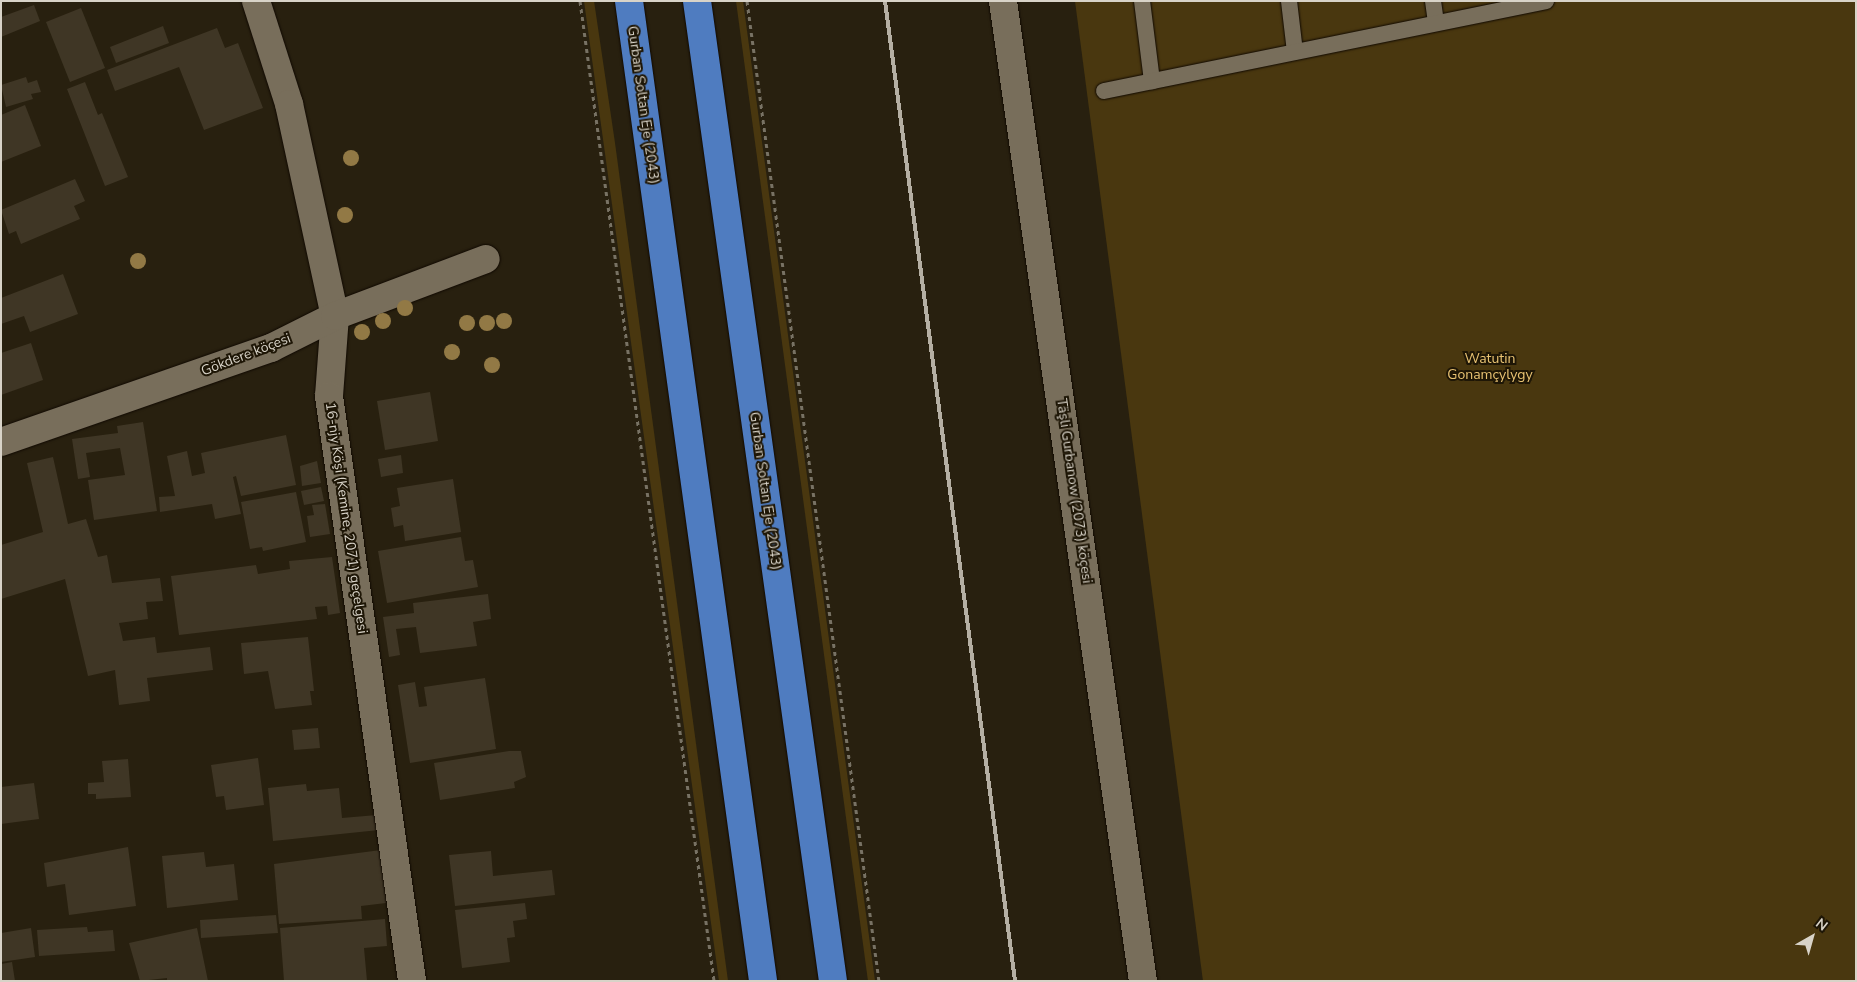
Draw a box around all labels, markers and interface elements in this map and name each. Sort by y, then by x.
street label: Gurban Soltan Eje (2043) [624,25,662,185]
street label: Gökdere köçesi [199,330,293,380]
park label: Watutin Gonamçylygy [1447,351,1533,384]
street label: Täşli Gurbanow (2073) köçesi [1053,397,1095,585]
street label: 16-njy Köşi (Kemine, 2071) geçelgesi [321,401,371,635]
street label: Gurban Soltan Eje (2043) [746,411,784,571]
north arrow [1787,912,1837,962]
text: N [1812,914,1832,935]

